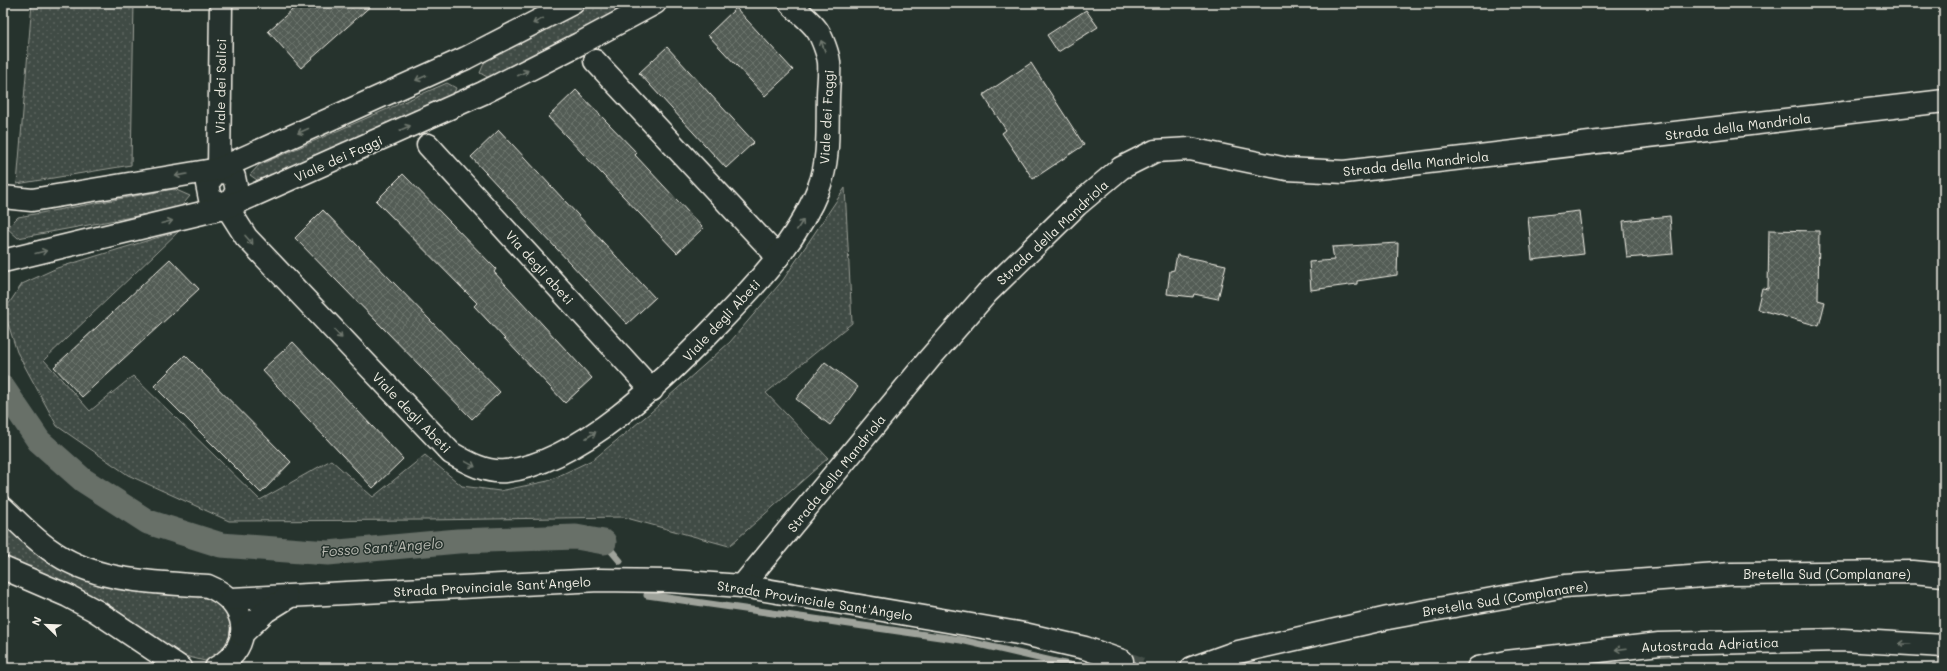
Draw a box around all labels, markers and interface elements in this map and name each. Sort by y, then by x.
one-way arrow [532,18,544,25]
street label: Viale dei Salici [211,39,229,133]
one-way arrow [818,40,826,52]
one-way arrow [516,69,528,76]
street label: Viale dei Faggi [815,69,837,165]
one-way arrow [416,75,428,82]
street label: Strada della Mandriola [1664,109,1812,143]
one-way arrow [398,124,410,131]
one-way arrow [297,128,309,135]
street label: Viale dei Faggi [291,131,385,185]
street label: Strada della Mandriola [1342,147,1490,179]
one-way arrow [175,171,188,179]
street label: Strada della Mandriola [993,176,1111,288]
one-way arrow [160,217,173,225]
one-way arrow [796,219,804,231]
street label: Via degli abeti [502,226,578,308]
one-way arrow [244,234,253,245]
one-way arrow [34,248,47,256]
street label: Viale degli Abeti [679,275,763,365]
one-way arrow [333,329,343,339]
street label: Viale degli Abeti [369,368,455,456]
street label: Strada della Mandriola [783,411,889,535]
one-way arrow [585,431,597,439]
one-way arrow [464,460,476,468]
water label: Fosso Sant'Angelo [320,533,444,561]
street label: Bretella Sud (Complanare) [1743,565,1911,582]
street label: Strada Provinciale Sant'Angelo [393,572,591,600]
street label: Strada Provinciale Sant'Angelo [716,576,914,624]
street label: Bretella Sud (Complanare) [1421,577,1589,619]
north arrow [26,605,66,645]
text: N [28,614,45,628]
street label: Autostrada Adriatica [1641,633,1779,655]
one-way arrow [1899,640,1912,647]
one-way arrow [1615,645,1628,653]

